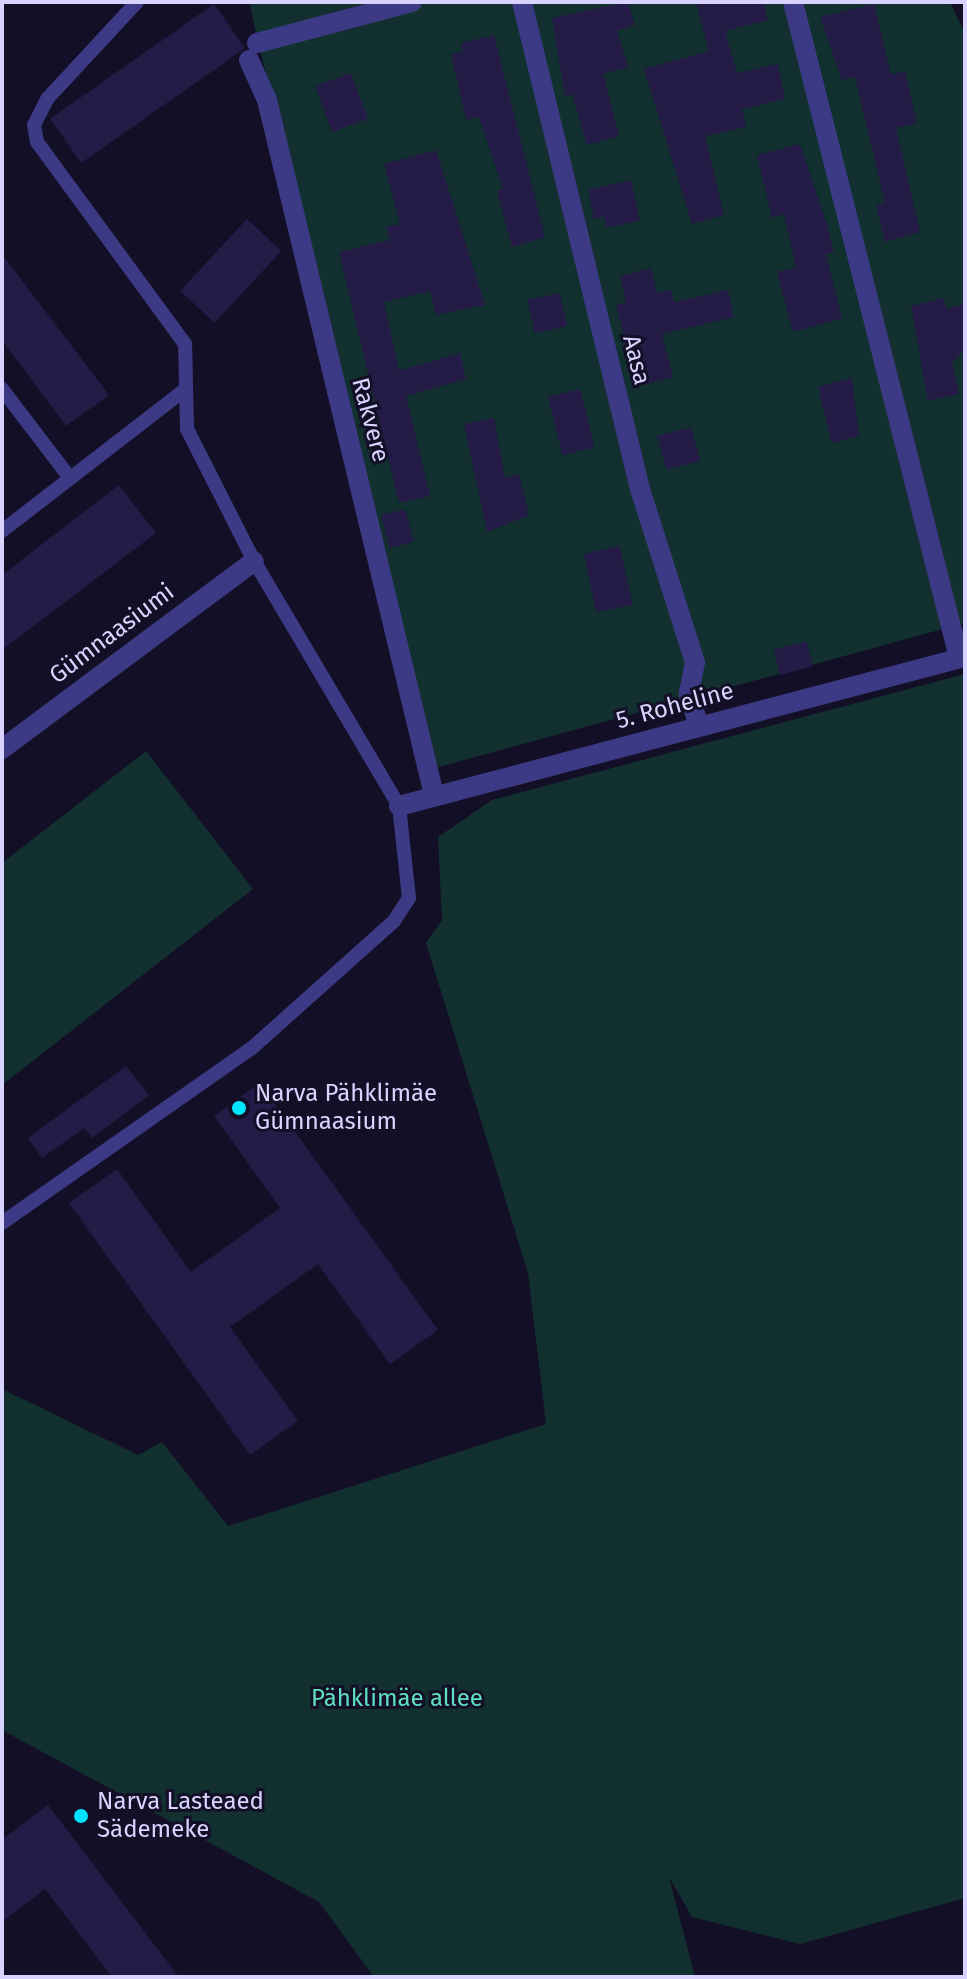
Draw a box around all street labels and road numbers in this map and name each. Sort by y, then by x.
street label: Aasa [616,332,656,388]
street label: Rakvere [345,375,395,465]
street label: Gümnaasiumi [44,578,180,690]
street label: 5. Roheline [613,677,737,735]

